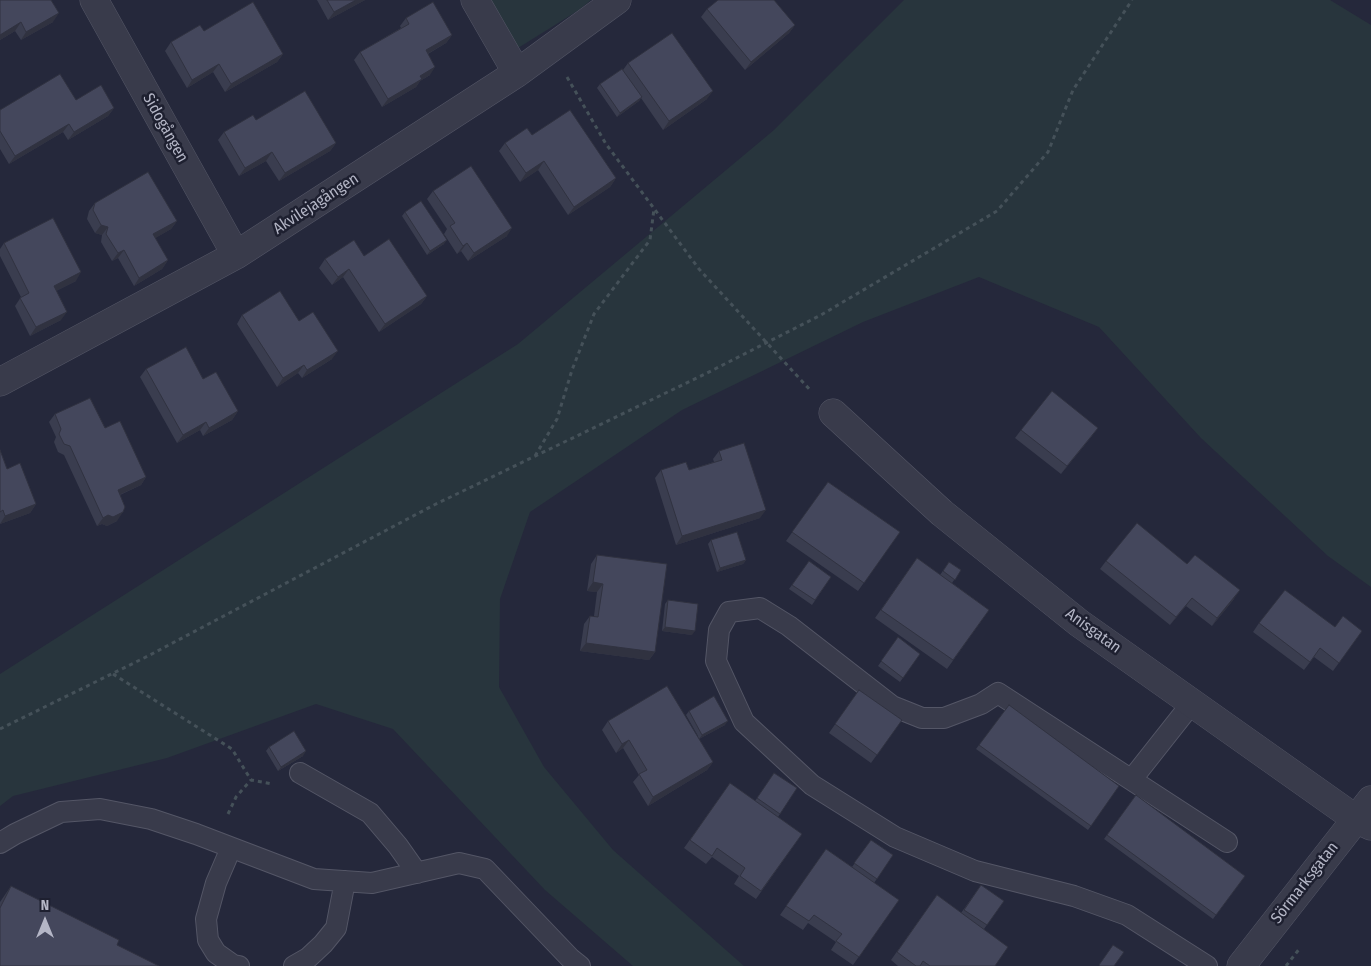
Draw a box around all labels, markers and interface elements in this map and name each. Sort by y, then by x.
street label: Sidogången [138,90,192,166]
street label: Akvilejagången [270,169,362,239]
street label: Anisgatan [1061,604,1125,658]
street label: Sörmarksgatan [1267,838,1343,928]
north arrow [20,896,70,946]
text: N [41,897,49,914]

